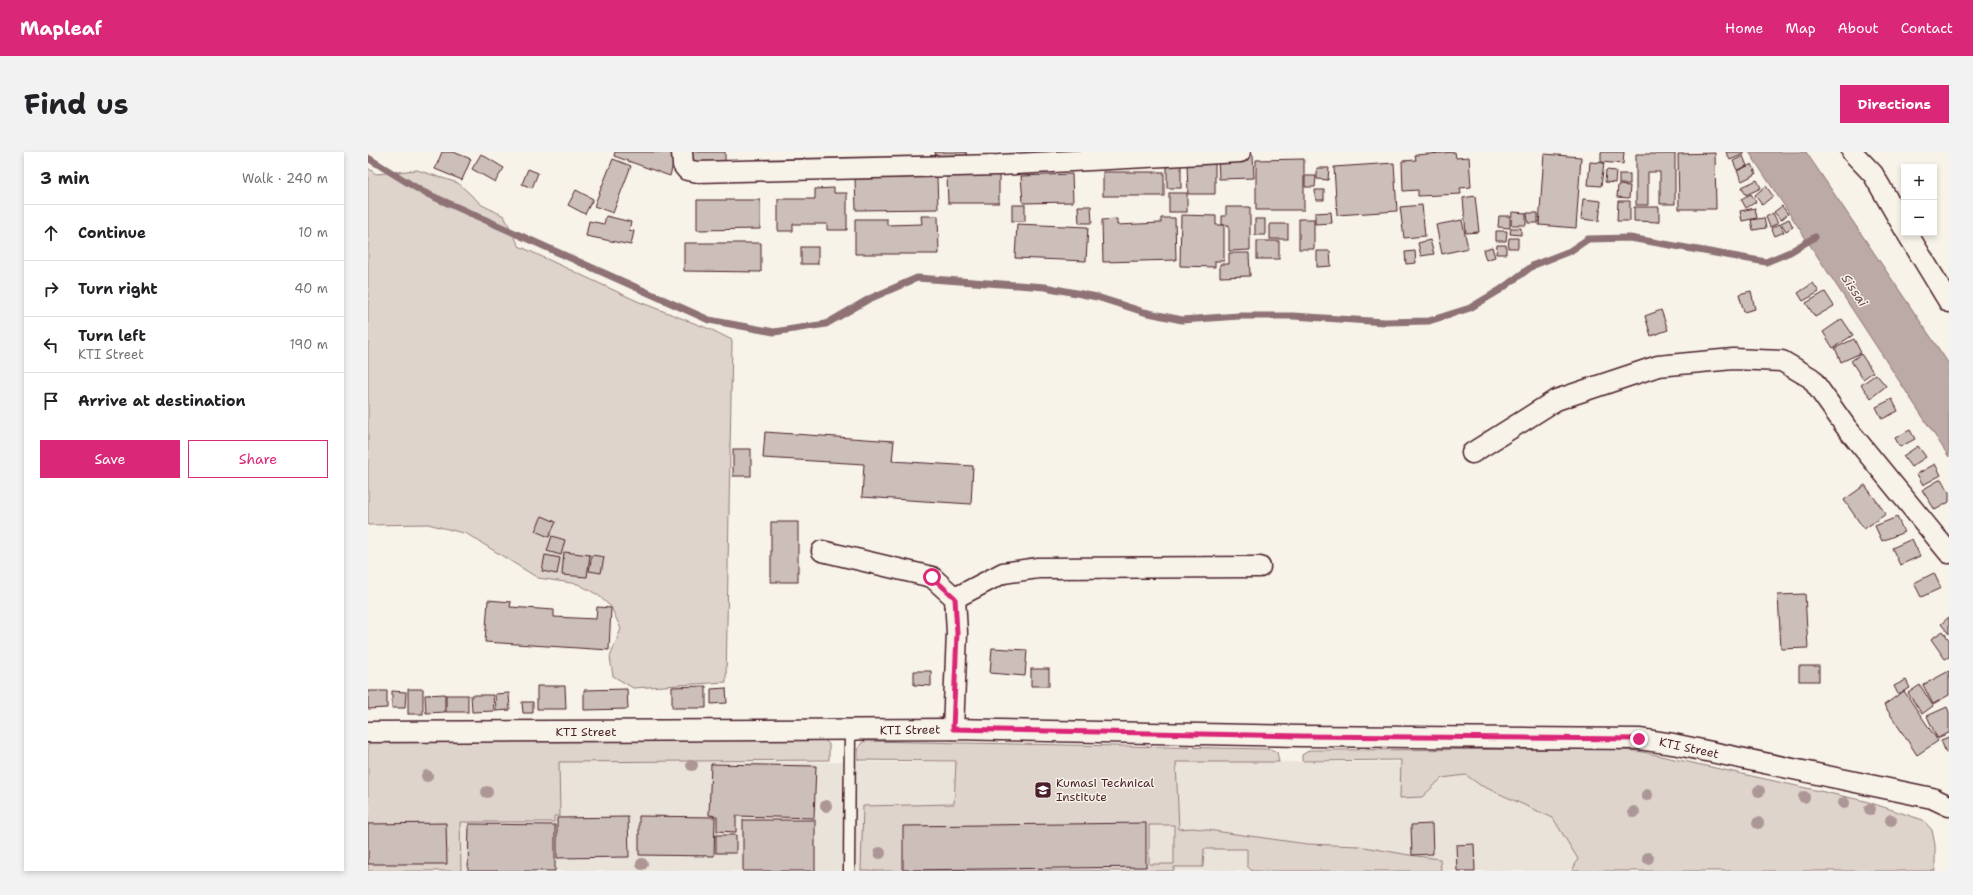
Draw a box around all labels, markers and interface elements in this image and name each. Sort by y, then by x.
text: Mapleaf [20,16,102,41]
text: Home [1725,19,1764,37]
text: Map [1786,19,1816,37]
text: About [1838,19,1879,37]
text: Contact [1901,19,1953,37]
text: Find us [24,85,129,123]
button: Directions [1840,85,1949,123]
map controls [1901,164,1937,236]
button: + [1901,164,1937,200]
text: 3 min [40,167,90,189]
text: Walk · 240 m [242,170,328,187]
button: − [1901,200,1937,236]
icon: ahead [40,222,62,244]
text: Continue [78,223,146,243]
text: 10 m [298,224,328,241]
water label: Sissai [1838,271,1872,310]
icon: right [40,278,62,300]
text: Turn right [78,279,158,299]
text: 40 m [294,280,328,297]
text: Turn left [78,326,146,346]
icon: left [40,334,62,356]
text: 190 m [289,336,328,353]
text: KTI Street [78,346,144,363]
icon: arrive [40,390,62,412]
text: Arrive at destination [78,391,246,411]
button: Save [40,440,180,478]
button: Share [188,440,328,478]
route start [923,568,941,586]
street label: KTI Street [879,721,941,739]
street label: KTI Street [556,724,616,740]
route end [1630,730,1648,748]
street label: KTI Street [1658,734,1720,762]
place label: Kumasi Technical Institute [1056,775,1154,805]
school or university icon: Kumasi Technical Institute [1033,780,1053,800]

